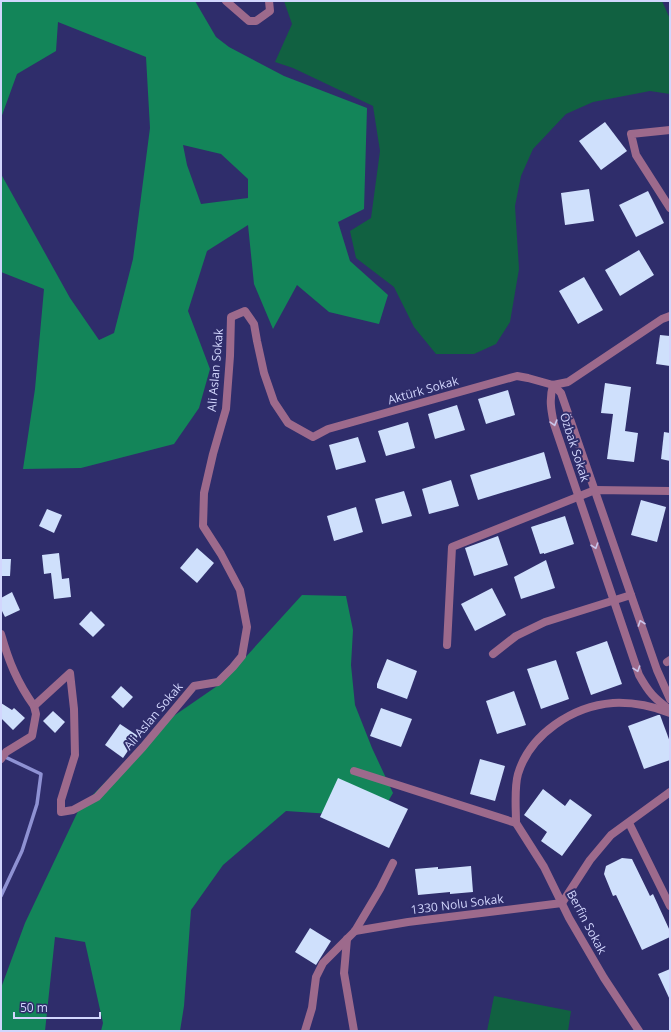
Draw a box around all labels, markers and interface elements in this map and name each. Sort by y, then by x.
street label: Ali Aslan Sokak [203,327,227,412]
street label: Aktürk Sokak [386,372,461,408]
street label: Özbak Sokak [556,410,594,484]
one-way arrow [549,419,558,426]
one-way arrow [591,543,599,550]
one-way arrow [637,620,645,627]
one-way arrow [633,666,641,673]
street label: Ali Aslan Sokak [120,678,187,753]
street label: Berfin Sokak [563,887,611,958]
street label: 1330 Nolu Sokak [410,890,505,918]
scale bar [14,994,100,1020]
text: 50 m [20,999,48,1016]

